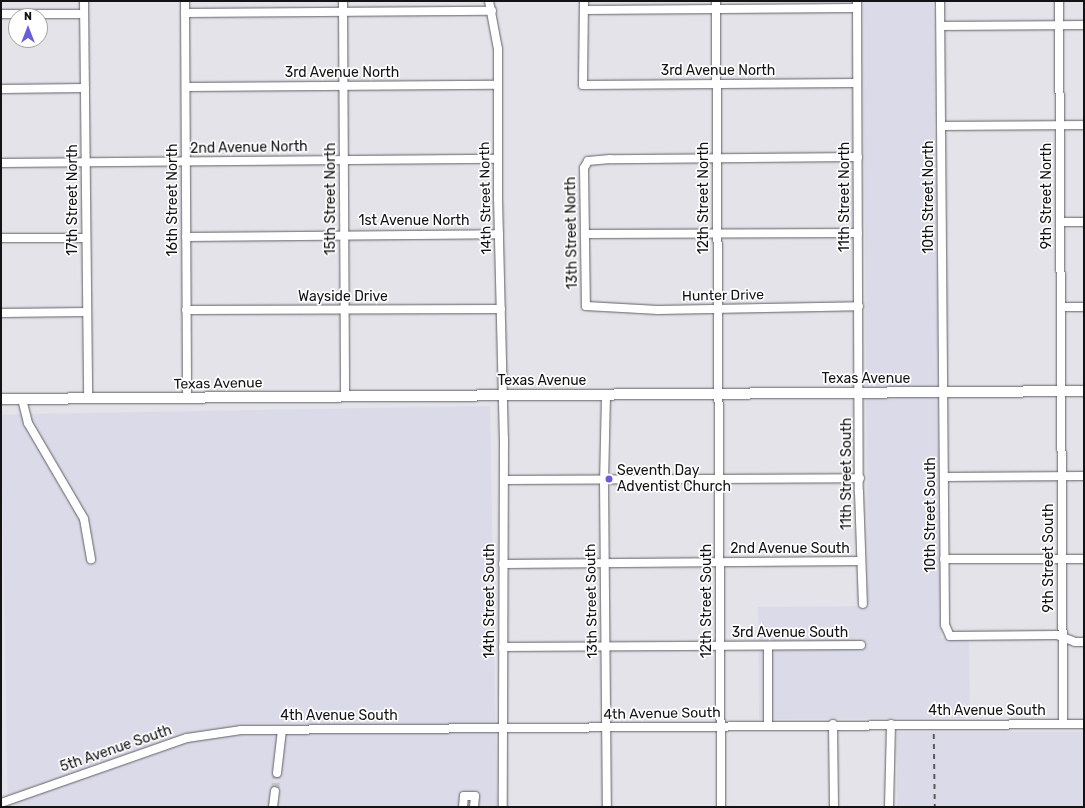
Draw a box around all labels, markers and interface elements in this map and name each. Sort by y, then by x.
north arrow [8,8,48,48]
text: N [24,10,32,23]
street label: 3rd Avenue North [661,63,775,79]
street label: 3rd Avenue North [285,65,399,81]
street label: 2nd Avenue North [190,139,308,157]
street label: 10th Street North [921,140,937,254]
street label: 14th Street North [477,141,495,255]
street label: 12th Street North [696,142,712,254]
street label: 11th Street North [837,142,853,252]
street label: 15th Street North [323,143,339,255]
street label: 9th Street North [1039,143,1055,249]
street label: 17th Street North [65,144,81,256]
street label: 16th Street North [165,144,181,256]
street label: 13th Street North [563,176,581,290]
street label: 1st Avenue North [358,213,470,229]
street label: Hunter Drive [682,287,764,305]
street label: Wayside Drive [298,289,388,305]
street label: Texas Avenue [821,371,911,387]
street label: Texas Avenue [497,373,587,389]
street label: Texas Avenue [173,375,263,393]
street label: 11th Street South [839,418,855,530]
street label: 10th Street South [923,457,939,573]
place label: Seventh Day Adventist Church [617,463,731,496]
marker: Seventh Day Adventist Church [604,474,614,484]
street label: 9th Street South [1041,504,1057,612]
street label: 2nd Avenue South [730,541,850,557]
street label: 14th Street South [482,543,498,659]
street label: 13th Street South [583,543,601,659]
street label: 12th Street South [699,544,715,658]
street label: 3rd Avenue South [732,625,848,641]
street label: 4th Avenue South [928,703,1046,719]
street label: 4th Avenue South [603,705,721,723]
street label: 4th Avenue South [280,708,398,724]
street label: 5th Avenue South [58,722,174,776]

